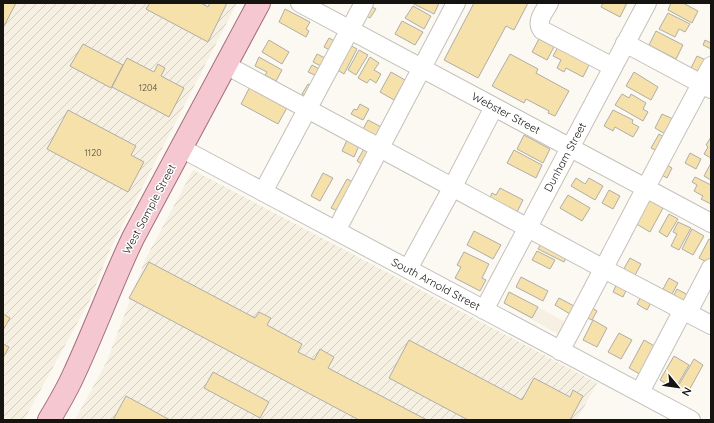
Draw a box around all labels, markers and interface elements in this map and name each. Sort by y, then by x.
house number: 1204 [139,82,157,93]
street label: Webster Street [469,89,543,137]
street label: Dunham Street [541,120,589,194]
house number: 1120 [84,147,102,158]
street label: West Sample Street [119,161,179,256]
street label: South Arnold Street [389,255,483,313]
north arrow [658,367,698,407]
text: N [679,385,695,399]

